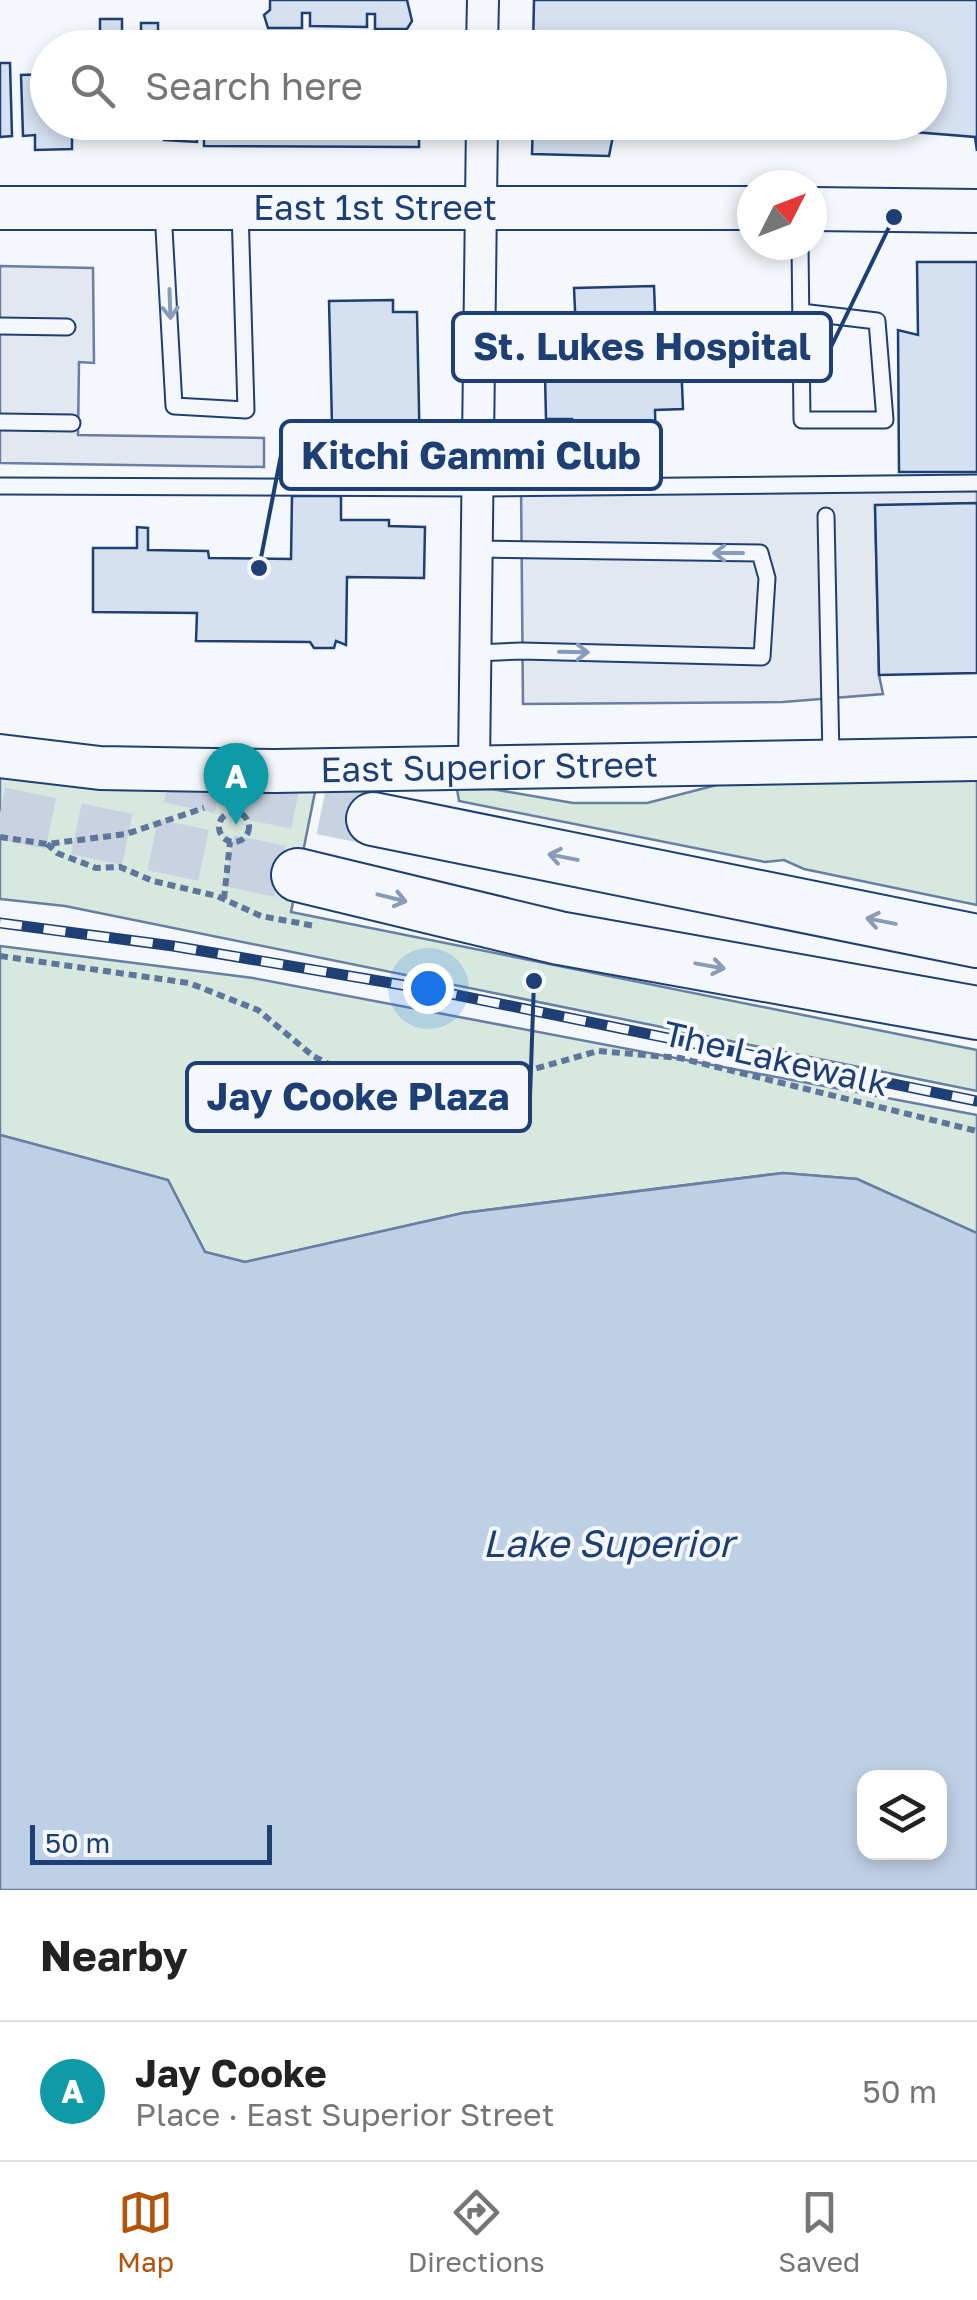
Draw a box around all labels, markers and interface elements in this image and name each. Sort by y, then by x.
search box [30,30,947,140]
icon: search [65,58,120,113]
text: Search here [145,63,363,108]
north arrow [737,170,827,260]
street label: East 1st Street [253,186,497,228]
one-way arrow [160,288,179,320]
callout: St. Lukes Hospital [453,313,831,381]
text: St. Lukes Hospital [473,323,811,368]
callout: Kitchi Gammi Club [281,421,661,489]
text: Kitchi Gammi Club [301,432,641,477]
one-way arrow [713,544,746,562]
one-way arrow [557,642,589,661]
pin: A [204,742,268,825]
street label: East Superior Street [320,742,658,790]
one-way arrow [548,847,580,866]
one-way arrow [375,890,407,908]
one-way arrow [866,911,898,930]
one-way arrow [693,957,725,976]
your location [403,963,454,1014]
street label: The Lakewalk [660,1012,893,1104]
callout: Jay Cooke Plaza [187,1063,530,1131]
text: Jay Cooke Plaza [207,1073,509,1119]
water label: Lake Superior [482,1520,739,1565]
map controls [857,1770,947,1860]
button: layers [857,1770,947,1860]
scale bar [30,1820,272,1864]
text: 50 m [45,1826,110,1859]
text: Nearby [40,1930,188,1980]
text: Jay Cooke [135,2050,327,2095]
text: A [61,2072,84,2110]
text: 50 m [862,2072,937,2110]
text: Place · East Superior Street [135,2095,554,2133]
tab: Map [117,2185,174,2278]
tab: Directions [408,2185,545,2278]
tab: Saved [778,2185,860,2278]

